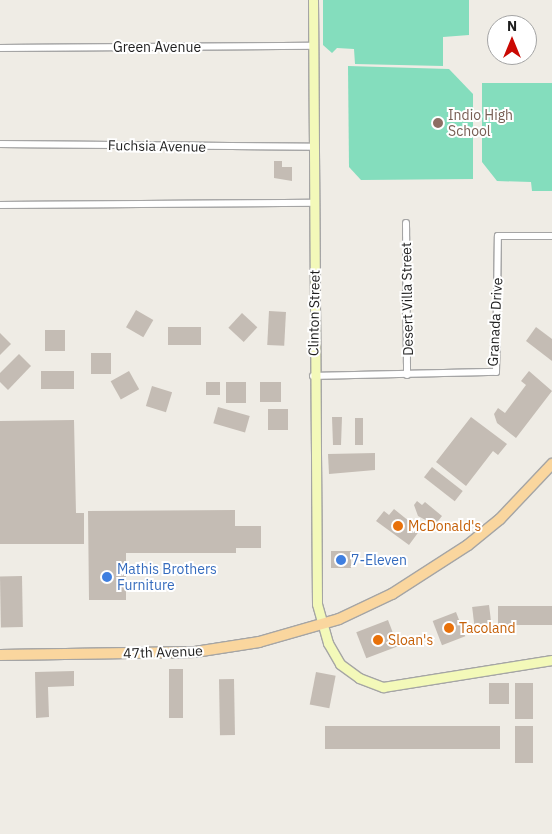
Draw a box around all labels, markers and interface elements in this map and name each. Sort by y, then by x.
north arrow [487,15,537,65]
text: N [507,17,517,35]
street label: Green Avenue [113,39,201,55]
place label: Indio High School [448,107,513,140]
marker: Indio High School [432,117,444,129]
street label: Fuchsia Avenue [108,137,206,155]
street label: Desert Villa Street [398,242,416,356]
street label: Clinton Street [305,270,323,356]
street label: Granada Drive [484,277,506,367]
place label: McDonald's [408,518,481,534]
marker: McDonald's [392,520,404,532]
place label: 7-Eleven [351,552,407,568]
marker: 7-Eleven [335,554,347,566]
place label: Mathis Brothers Furniture [117,561,217,594]
marker: Mathis Brothers Furniture [101,571,113,583]
place label: Tacoland [459,620,516,636]
marker: Tacoland [443,622,455,634]
place label: Sloan's [388,632,433,648]
marker: Sloan's [372,634,384,646]
street label: 47th Avenue [123,642,203,662]

